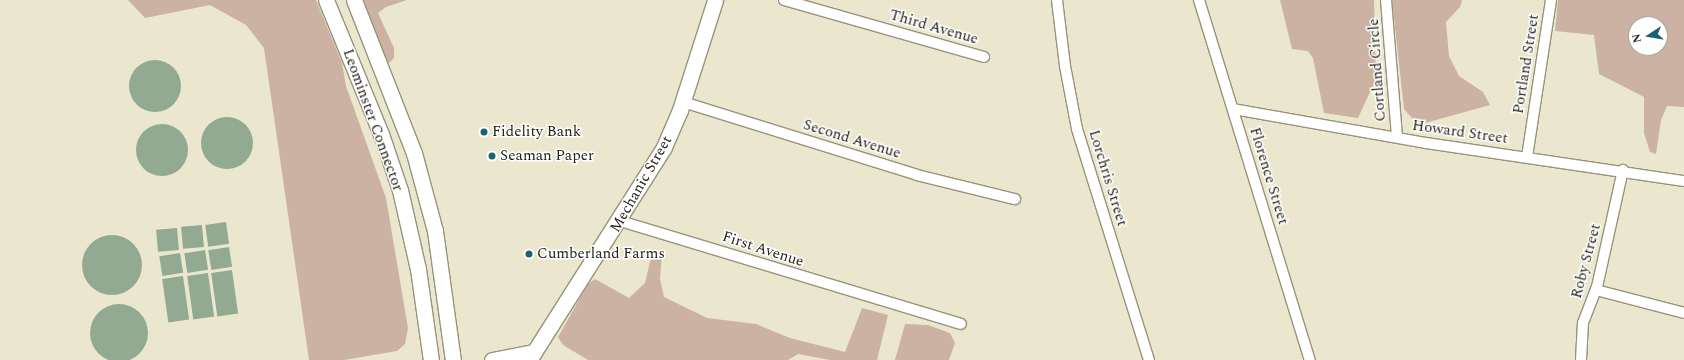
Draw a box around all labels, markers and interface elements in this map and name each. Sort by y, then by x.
street label: Third Avenue [888,6,980,48]
street label: Portland Street [1509,13,1543,115]
north arrow [1628,16,1668,56]
street label: Cortland Circle [1364,18,1390,122]
text: N [1628,32,1646,45]
street label: Leominster Connector [339,46,407,194]
street label: Second Avenue [801,116,903,162]
street label: Howard Street [1411,116,1509,148]
place label: Fidelity Bank [492,123,581,141]
street label: Florence Street [1246,125,1292,227]
marker: Fidelity Bank [479,127,489,137]
street label: Lorchris Street [1085,128,1131,228]
street label: Mechanic Street [606,133,676,235]
place label: Seaman Paper [500,147,594,165]
marker: Seaman Paper [487,151,497,161]
street label: Roby Street [1567,222,1605,300]
street label: First Avenue [720,227,806,271]
place label: Cumberland Farms [537,245,665,263]
marker: Cumberland Farms [524,249,534,259]

